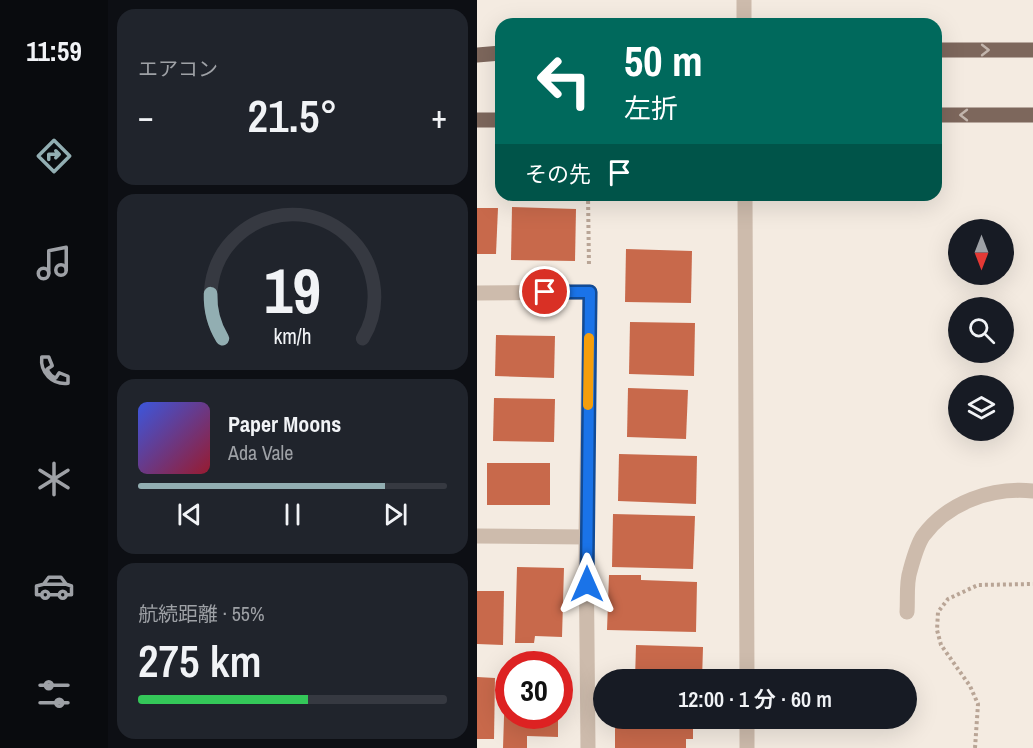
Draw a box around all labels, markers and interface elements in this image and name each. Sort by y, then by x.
text: 11:59 [26,33,82,69]
text: 50 m [624,33,703,89]
icon: left [525,42,603,120]
one-way arrow [980,44,989,56]
text: エアコン [138,55,218,82]
text: 21.5° [248,85,337,146]
text: 左折 [624,90,678,126]
text: − [138,94,154,138]
text: + [431,94,447,138]
one-way arrow [959,109,968,121]
icon: directions [33,135,75,177]
icon: arrive [603,156,636,189]
text: その先 [525,159,591,189]
north arrow [948,219,1014,285]
map controls [948,219,1014,441]
icon: music [33,242,75,284]
text: 19 [264,248,321,332]
pin [519,266,570,317]
icon: arrive [528,275,561,308]
button: search [948,297,1014,363]
text: km/h [273,322,312,351]
icon: phone [33,350,75,392]
button: layers [948,375,1014,441]
text: Paper Moons [228,409,341,439]
text: Ada Vale [228,439,293,466]
icon: climate [33,458,75,500]
icon: previous [173,498,206,531]
icon: pause [276,498,309,531]
icon: next [379,498,412,531]
position arrow [555,552,619,616]
icon: car [33,565,75,607]
text: 航続距離 · 55% [138,600,265,627]
text: 275 km [138,630,262,691]
speed limit sign: 30 [495,651,573,729]
icon: filters [33,673,75,715]
text: 12:00 · 1 分 · 60 m [678,684,832,714]

